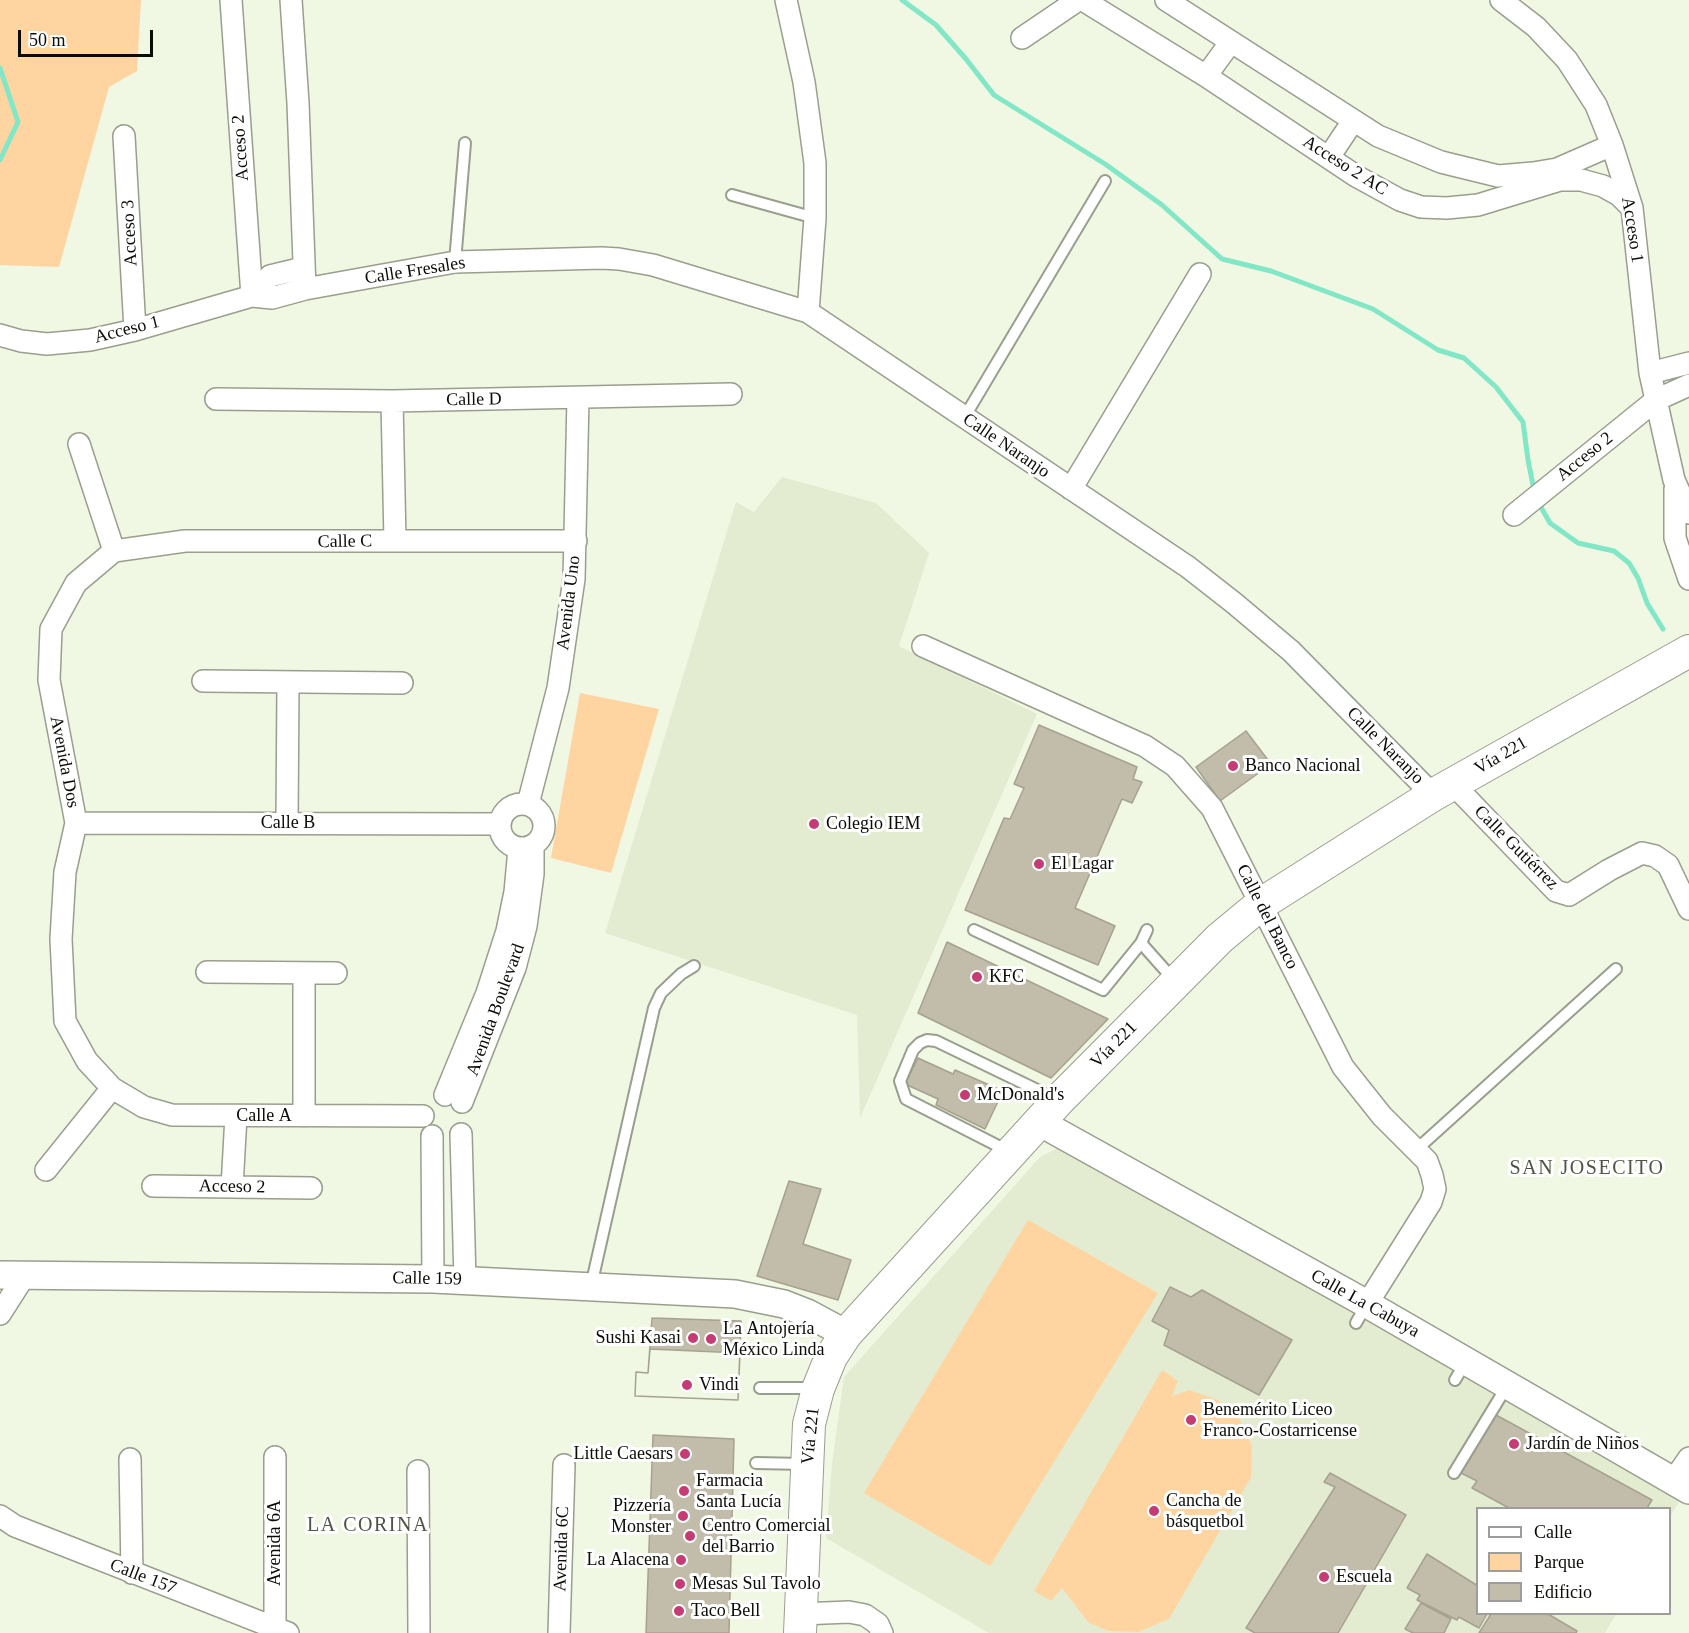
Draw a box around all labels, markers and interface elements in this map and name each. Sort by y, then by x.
scale bar [21,18,156,56]
text: 50 m [29,30,66,50]
street label: Acceso 2 [228,114,254,182]
street label: Acceso 2 AC [1299,131,1391,201]
street label: Acceso 1 [1616,195,1648,265]
street label: Acceso 3 [117,199,143,267]
street label: Calle Fresales [363,252,467,290]
street label: Acceso 1 [92,311,162,349]
street label: Calle D [446,389,502,411]
street label: Calle Naranjo [958,409,1054,483]
street label: Acceso 2 [1552,428,1618,486]
street label: Calle C [318,531,372,553]
street label: Avenida Uno [552,554,586,652]
street label: Calle Naranjo [1342,703,1428,789]
street label: Avenida Dos [45,714,83,810]
street label: Vía 221 [1471,732,1531,780]
place label: Banco Nacional [1245,755,1360,777]
marker: Banco Nacional [1226,759,1240,773]
street label: Calle Gutiérrez [1469,801,1563,895]
street label: Calle B [261,812,315,834]
place label: Colegio IEM [826,813,920,835]
marker: Colegio IEM [807,817,821,831]
place label: El Lagar [1051,853,1113,875]
marker: El Lagar [1032,857,1046,871]
street label: Calle del Banco [1231,861,1303,973]
street label: Avenida Boulevard [462,941,530,1079]
place label: KFC [989,966,1024,988]
marker: KFC [970,970,984,984]
street label: Vía 221 [1086,1017,1142,1073]
place label: McDonald's [977,1084,1064,1106]
marker: McDonald's [958,1088,972,1102]
street label: Calle A [236,1105,292,1127]
district label: SAN JOSECITO [1510,1157,1664,1181]
street label: Acceso 2 [199,1176,265,1198]
street label: Calle La Cabuya [1307,1265,1423,1343]
street label: Calle 159 [392,1268,462,1290]
place label: La Antojería México Linda [723,1318,824,1360]
place label: Sushi Kasai [596,1327,681,1349]
marker: Sushi Kasai [686,1331,700,1345]
marker: La Antojería México Linda [704,1332,718,1346]
place label: Vindi [699,1374,739,1396]
marker: Vindi [680,1378,694,1392]
place label: Benemérito Liceo Franco-Costarricense [1203,1399,1357,1442]
street label: Vía 221 [797,1406,825,1466]
marker: Benemérito Liceo Franco-Costarricense [1184,1413,1198,1427]
place label: Jardín de Niños [1526,1433,1639,1455]
marker: Jardín de Niños [1507,1437,1521,1451]
place label: Little Caesars [574,1443,673,1465]
marker: Little Caesars [678,1447,692,1461]
place label: Farmacia Santa Lucía [696,1470,781,1512]
marker: Farmacia Santa Lucía [677,1484,691,1498]
place label: Cancha de básquetbol [1166,1490,1244,1532]
place label: Pizzería Monster [611,1495,671,1538]
street label: Avenida 6A [264,1500,286,1586]
marker: Cancha de básquetbol [1147,1504,1161,1518]
street label: Avenida 6C [550,1506,574,1592]
legend [1476,1507,1671,1615]
marker: Pizzería Monster [676,1509,690,1523]
district label: LA CORINA [307,1514,429,1538]
place label: Centro Comercial del Barrio [702,1515,830,1558]
text: Calle [1534,1522,1572,1542]
marker: Centro Comercial del Barrio [683,1529,697,1543]
place label: La Alacena [587,1549,669,1571]
text: Parque [1534,1552,1584,1572]
marker: La Alacena [674,1553,688,1567]
street label: Calle 157 [107,1554,179,1600]
place label: Escuela [1336,1566,1392,1588]
marker: Escuela [1317,1570,1331,1584]
place label: Mesas Sul Tavolo [692,1573,821,1595]
marker: Mesas Sul Tavolo [673,1577,687,1591]
text: Edificio [1534,1582,1592,1602]
place label: Taco Bell [691,1600,760,1622]
marker: Taco Bell [672,1604,686,1618]

